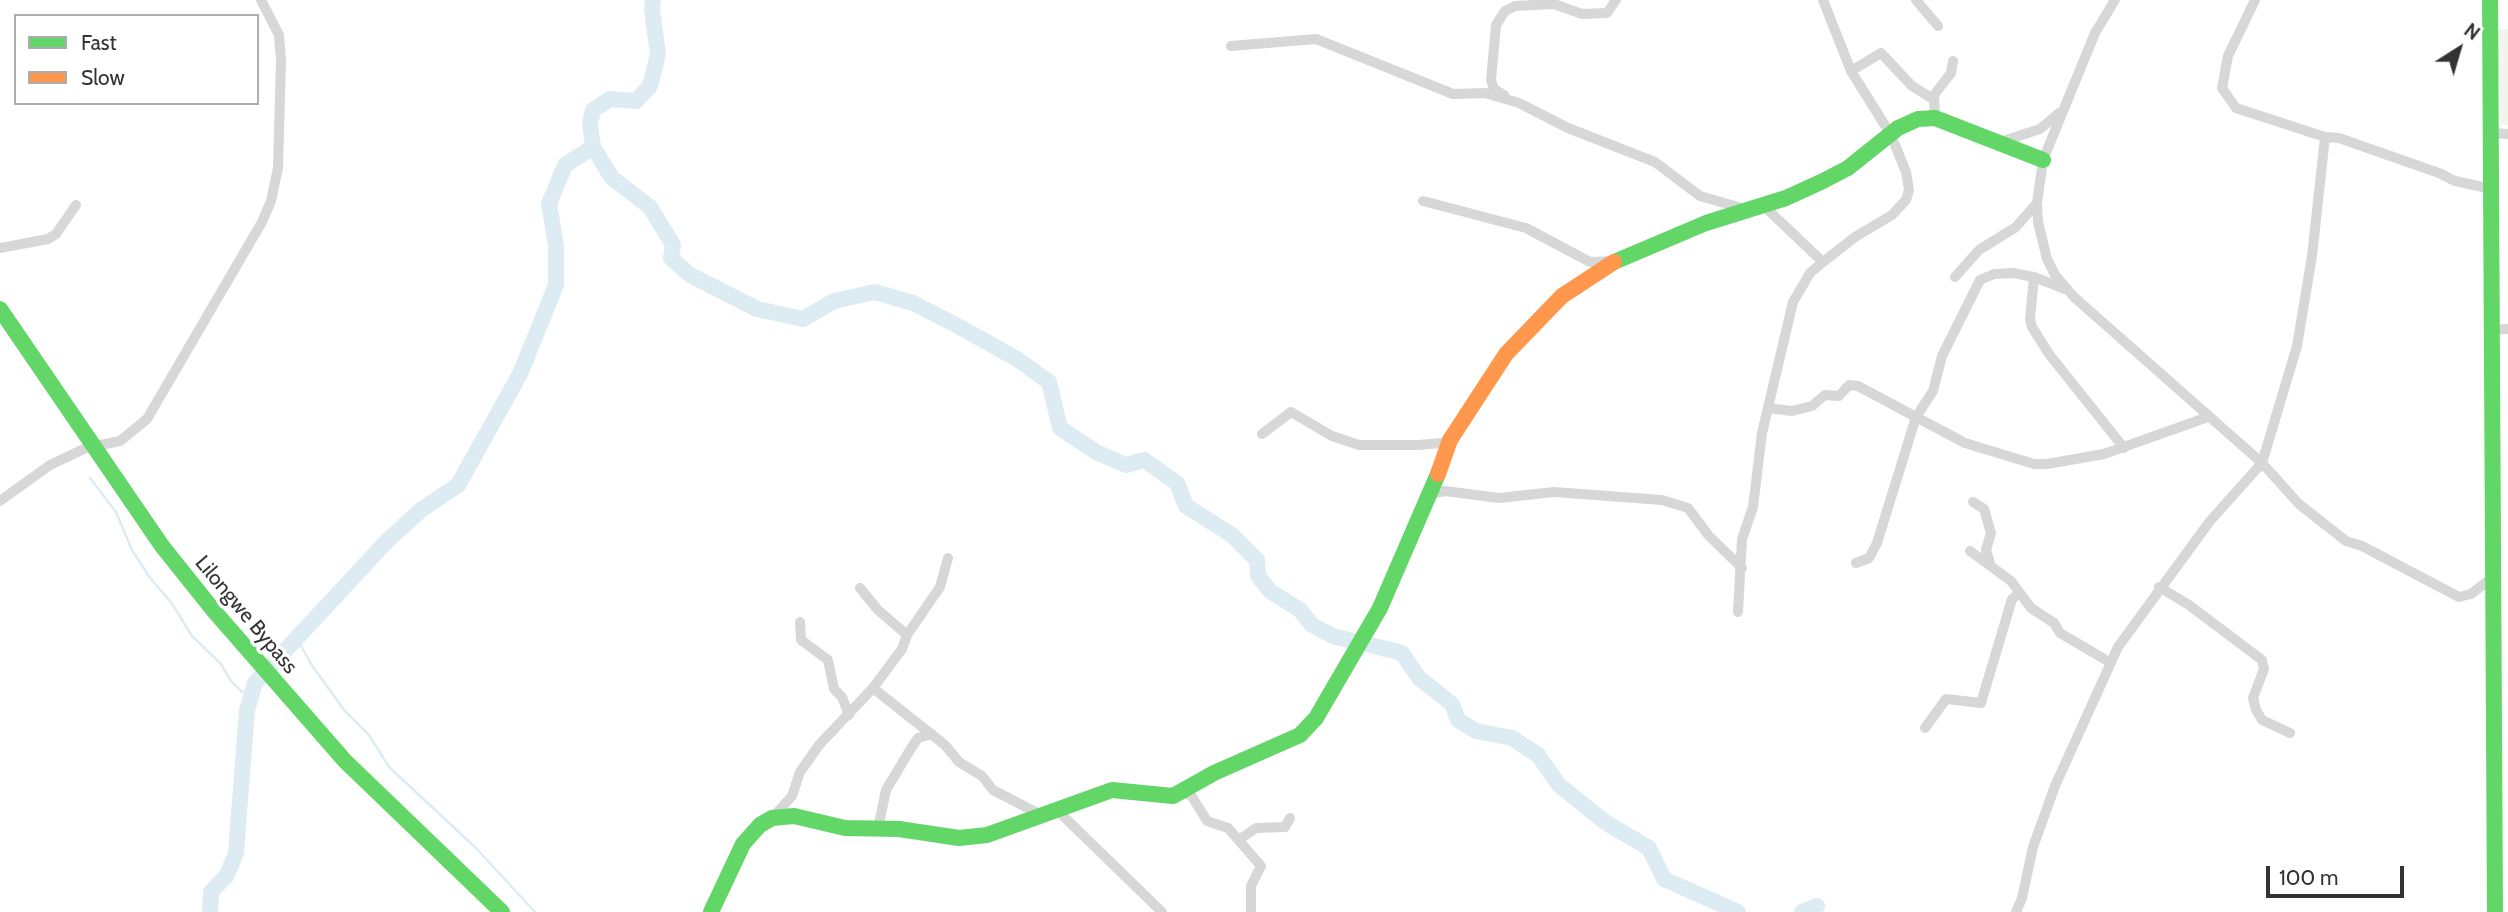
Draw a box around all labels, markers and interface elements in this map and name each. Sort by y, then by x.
legend [14,14,259,105]
north arrow [2424,14,2494,84]
text: N [2460,19,2484,45]
text: Fast [81,30,117,55]
text: Slow [81,65,125,90]
street label: Lilongwe Bypass [189,551,303,679]
scale bar [2270,852,2408,896]
text: 100 m [2279,865,2338,890]

